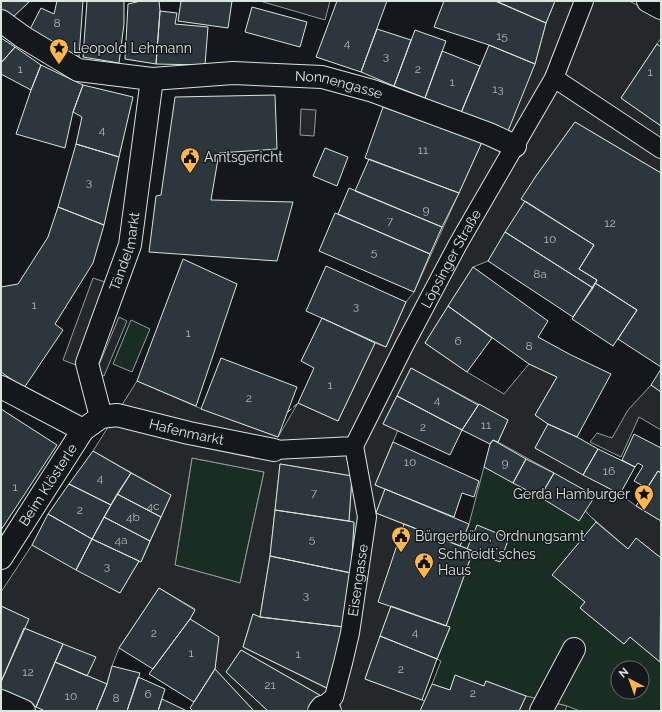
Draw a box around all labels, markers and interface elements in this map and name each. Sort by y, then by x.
house number: 8 [53,16,61,30]
house number: 15 [496,29,508,43]
house number: 4 [344,36,351,50]
place icon: Leopold Lehmann [48,37,70,65]
place label: Leopold Lehmann [73,40,192,56]
house number: 3 [383,49,389,63]
house number: 1 [17,62,23,76]
house number: 2 [415,62,421,76]
house number: 1 [647,65,653,79]
street label: Nonnengasse [295,68,385,102]
house number: 1 [449,75,455,89]
house number: 13 [492,82,504,96]
house number: 4 [99,123,106,137]
house number: 11 [418,143,428,157]
public building icon: Amtsgericht [179,146,201,174]
place label: Amtsgericht [204,149,283,165]
house number: 3 [86,175,92,189]
house number: 9 [422,203,430,217]
street label: Löpsinger Straße [418,207,484,311]
street label: Tändelmarkt [106,211,142,293]
house number: 7 [387,214,394,228]
house number: 12 [604,216,616,230]
house number: 10 [544,232,556,246]
house number: 5 [371,245,378,259]
house number: 8a [533,267,547,281]
house number: 1 [31,298,37,312]
house number: 3 [353,299,359,313]
house number: 1 [185,326,191,340]
house number: 6 [454,334,462,348]
house number: 8 [525,339,533,353]
house number: 1 [327,378,333,392]
house number: 2 [246,391,252,405]
house number: 4 [434,393,441,407]
street label: Hafenmarkt [148,415,226,448]
house number: 11 [481,418,491,432]
house number: 2 [420,420,426,434]
street label: Beim Klösterle [16,441,80,529]
house number: 10 [404,455,416,469]
house number: 9 [501,456,509,470]
house number: 16 [603,464,615,478]
house number: 4 [97,471,104,485]
house number: 1 [12,480,18,494]
place icon: Gerda Hamburger [633,483,655,511]
house number: 7 [311,486,318,500]
place label: Gerda Hamburger [513,486,630,502]
house number: 4c [146,499,160,513]
house number: 2 [77,503,83,517]
house number: 4b [126,510,140,524]
public building icon: Bürgerbüro, Ordnungsamt [390,525,412,553]
place label: Bürgerbüro, Ordnungsamt [415,528,585,544]
house number: 5 [309,532,316,546]
house number: 4a [114,533,128,547]
street label: Eisengasse [345,543,371,617]
place label: Schneidt´sches Haus [438,546,536,578]
public building icon: Schneidt´sches Haus [413,551,435,579]
house number: 3 [104,559,110,573]
house number: 3 [303,588,309,602]
house number: 4 [412,625,419,639]
house number: 2 [151,626,157,640]
house number: 1 [188,646,194,660]
house number: 1 [295,647,301,661]
north arrow [610,660,650,700]
house number: 2 [398,662,404,676]
house number: 12 [22,665,34,679]
text: N [616,665,631,680]
house number: 21 [264,678,276,692]
house number: 2 [470,686,476,700]
house number: 6 [144,687,152,701]
house number: 10 [65,689,77,703]
house number: 8 [112,691,120,705]

